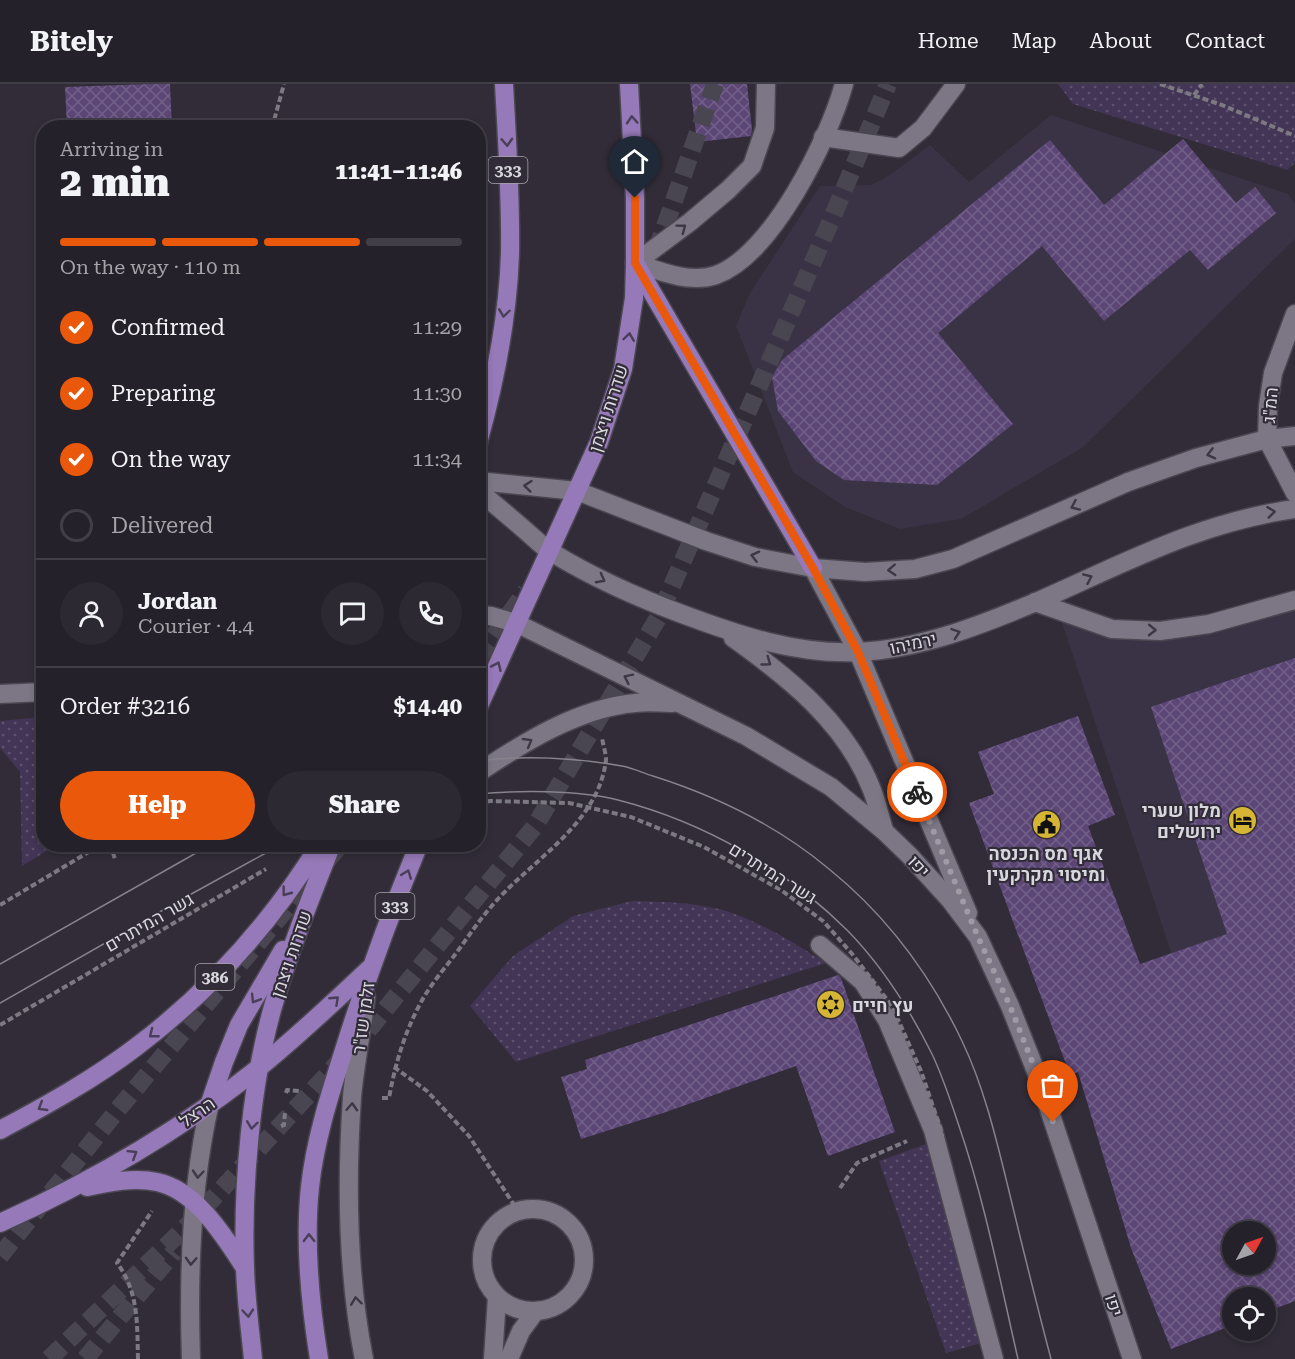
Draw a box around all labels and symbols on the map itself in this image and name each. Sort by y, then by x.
one-way arrow [626,116,639,125]
pin [609,136,660,198]
one-way arrow [500,138,513,147]
road number: 333 [488,157,528,183]
one-way arrow [675,224,686,235]
one-way arrow [498,309,510,318]
one-way arrow [622,332,634,341]
street label: שדרות ויצמן [584,362,632,454]
street label: המ"ג [1258,386,1282,424]
one-way arrow [1206,447,1216,459]
one-way arrow [523,480,532,493]
one-way arrow [1070,499,1081,511]
one-way arrow [1267,507,1276,519]
one-way arrow [750,551,760,564]
one-way arrow [888,564,897,577]
one-way arrow [594,572,605,583]
one-way arrow [1082,573,1093,585]
one-way arrow [1148,624,1157,636]
one-way arrow [950,627,961,640]
street label: ירמיהו [888,628,938,658]
one-way arrow [760,655,771,666]
one-way arrow [490,661,502,672]
one-way arrow [623,673,634,685]
one-way arrow [522,738,532,750]
courier [887,762,947,822]
place label: מלון שערי ירושלים [1142,800,1221,842]
hotel icon: מלון שערי ירושלים [1226,804,1258,836]
public building icon: אגף מס הכנסה ומיסוי מקרקעין [1030,808,1062,840]
street label: גשר המיתרים [725,838,821,908]
place label: אגף מס הכנסה ומיסוי מקרקעין [986,843,1106,885]
street label: יפו [904,851,934,881]
one-way arrow [400,869,412,880]
one-way arrow [282,886,293,897]
street label: גשר המיתרים [101,888,197,956]
road number: 333 [376,893,414,919]
street label: שדרות ויצמן [266,908,316,1000]
road number: 386 [196,964,234,990]
street label: זלמן שז"ר [348,980,378,1056]
synagogue icon: עץ חיים [815,989,847,1021]
one-way arrow [250,993,262,1003]
place label: עץ חיים [852,995,914,1016]
one-way arrow [328,997,339,1008]
one-way arrow [148,1026,159,1037]
pin [1027,1060,1078,1122]
street label: הרצל [175,1092,219,1132]
one-way arrow [38,1100,48,1111]
one-way arrow [345,1102,358,1111]
one-way arrow [246,1120,259,1129]
one-way arrow [127,1150,137,1162]
one-way arrow [192,1169,205,1178]
north arrow [1222,1221,1276,1275]
one-way arrow [303,1234,315,1243]
one-way arrow [184,1257,197,1266]
street label: יפו [1101,1291,1127,1319]
one-way arrow [350,1297,362,1306]
one-way arrow [241,1309,254,1318]

